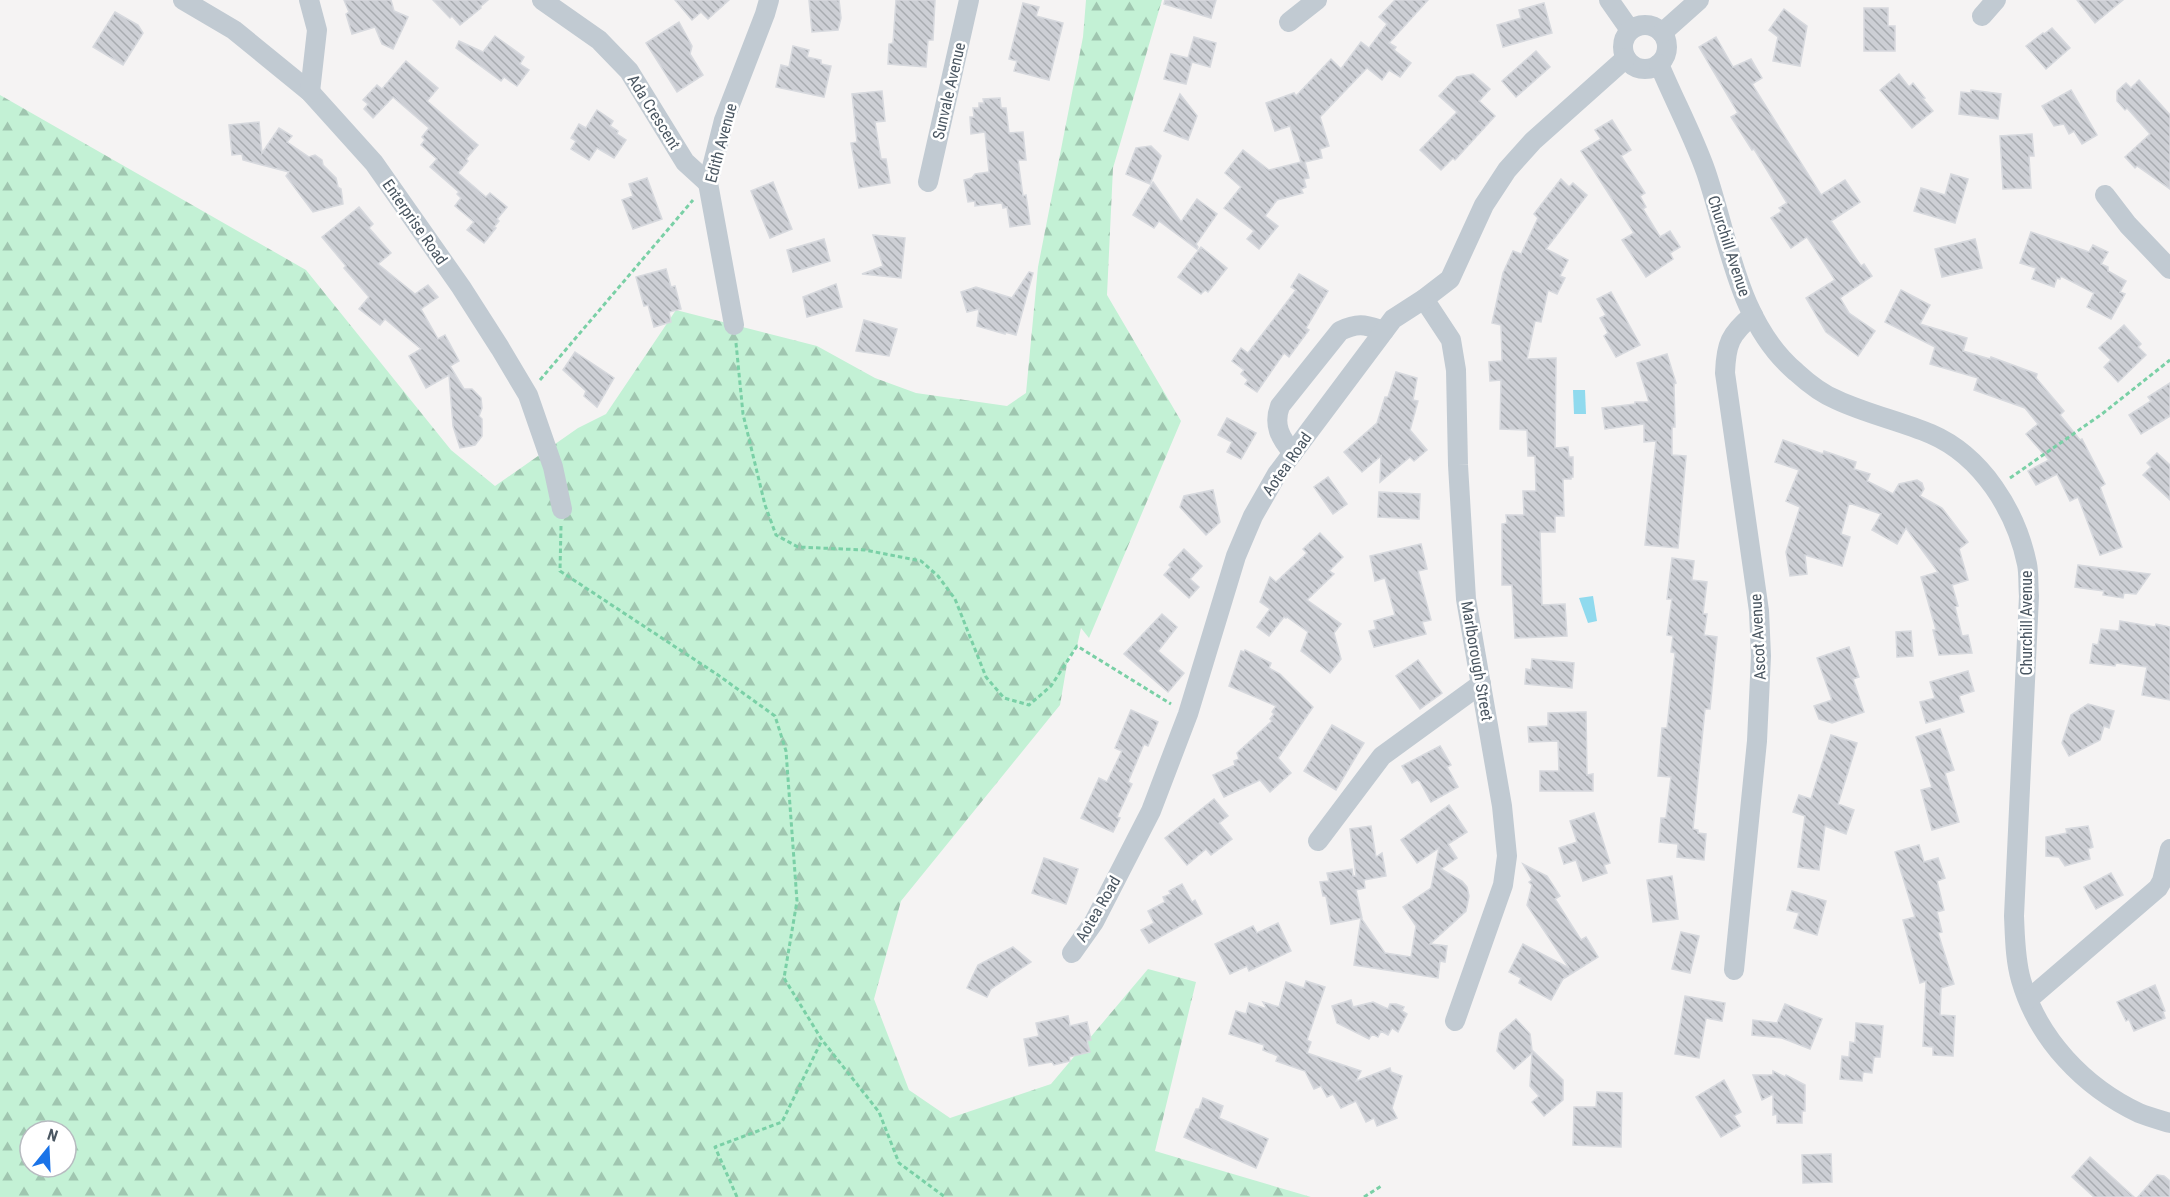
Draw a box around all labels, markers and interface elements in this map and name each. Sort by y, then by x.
street label: Sunvale Avenue [929,41,969,141]
street label: Ada Crescent [624,71,685,153]
street label: Edith Avenue [701,101,741,185]
street label: Enterprise Road [379,176,451,268]
street label: Churchill Avenue [1704,193,1754,299]
street label: Aotea Road [1258,429,1316,499]
street label: Churchill Avenue [2017,570,2036,676]
street label: Ascot Avenue [1746,593,1770,681]
street label: Marlborough Street [1457,600,1497,723]
street label: Aotea Road [1072,873,1124,945]
north arrow [18,1119,78,1179]
text: N [45,1125,60,1146]

